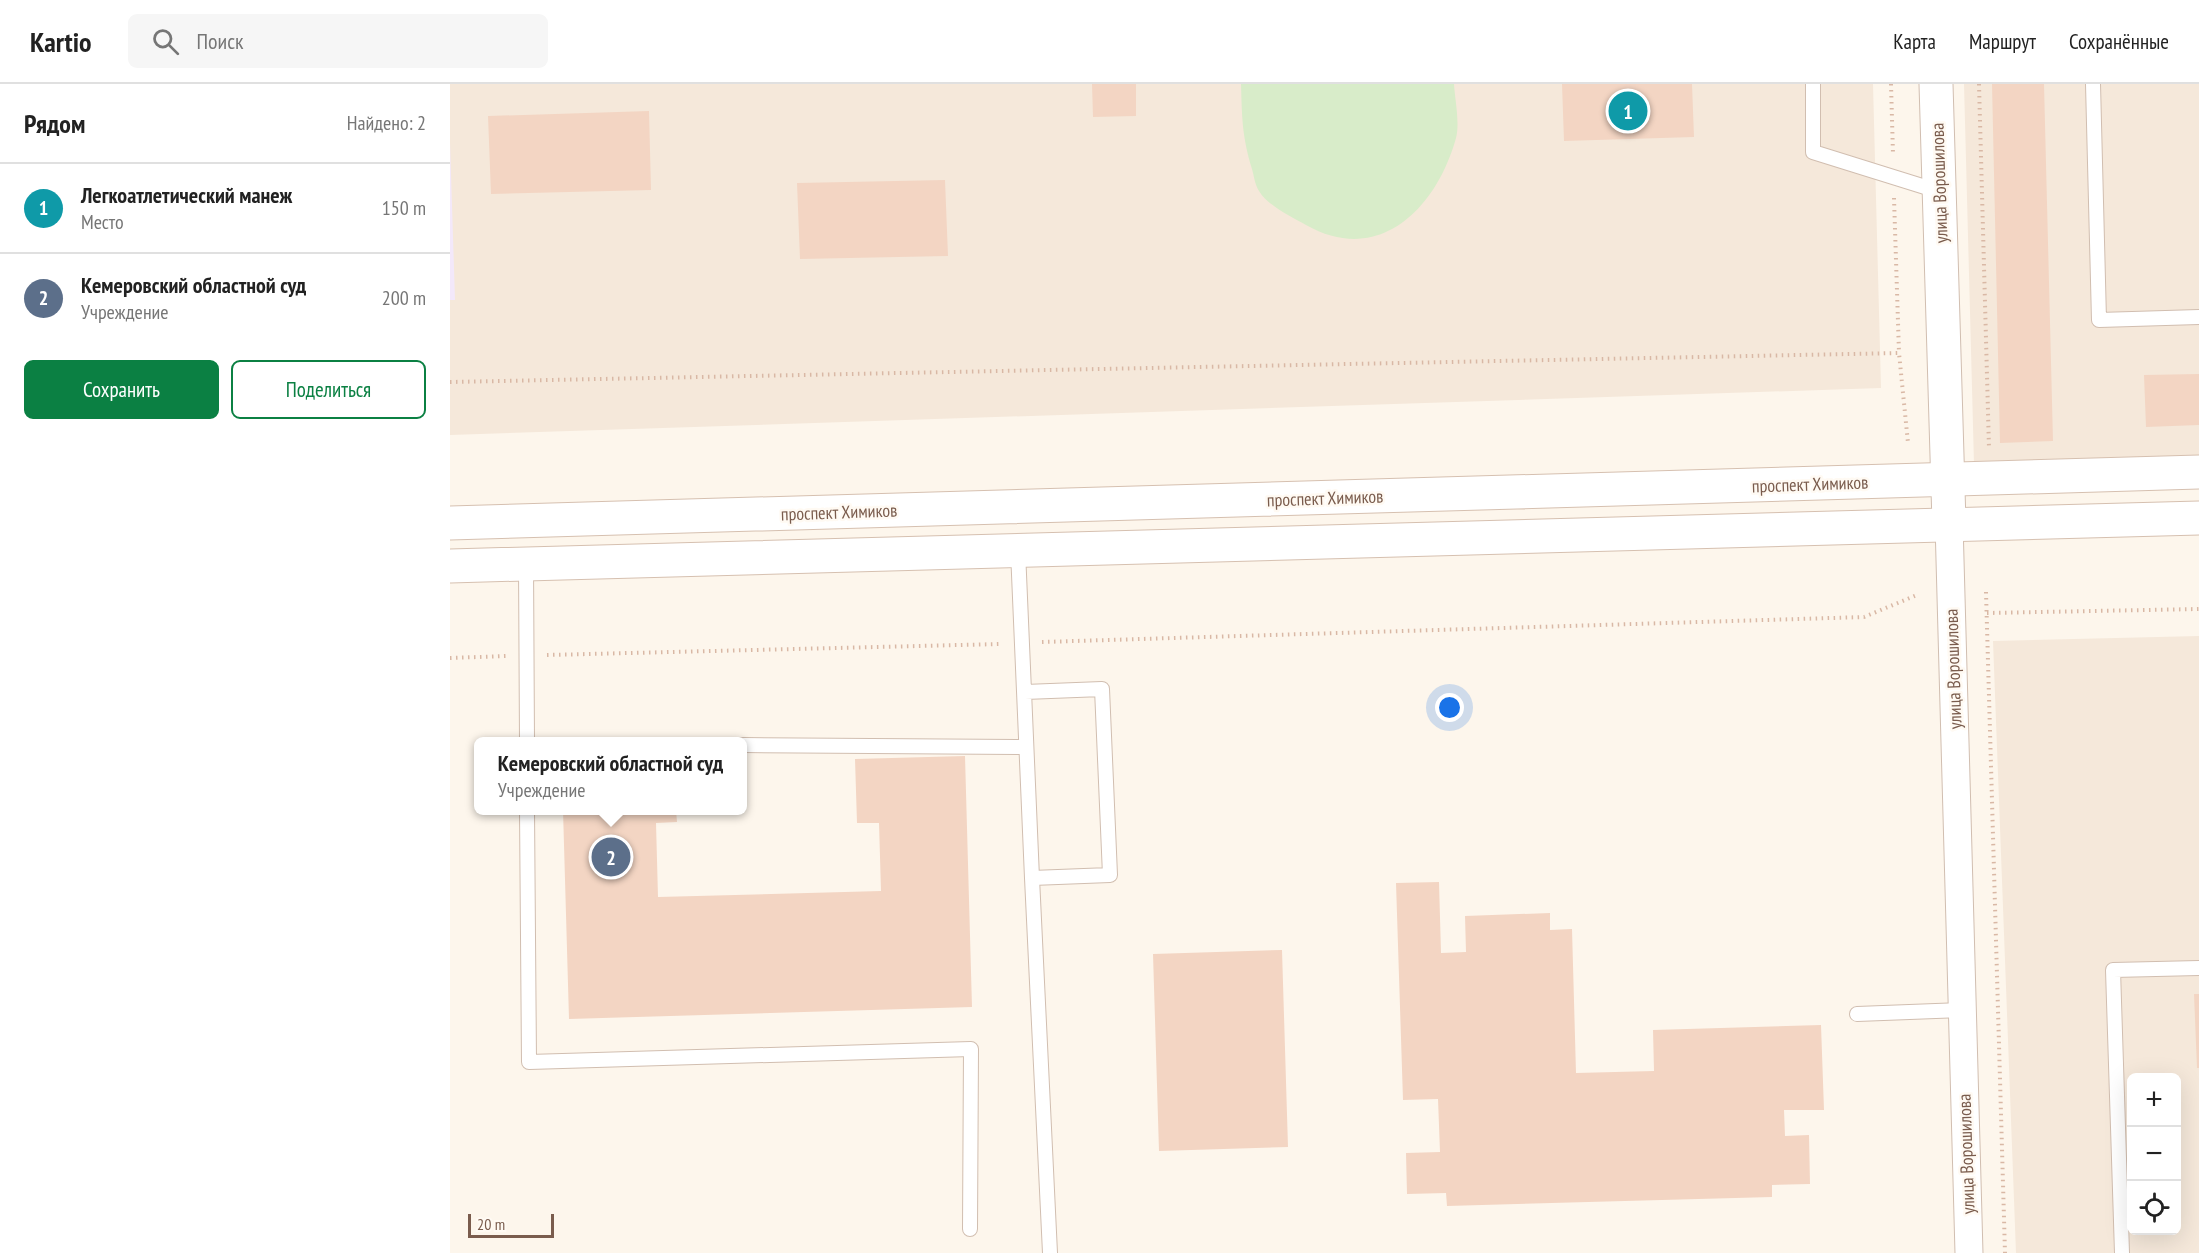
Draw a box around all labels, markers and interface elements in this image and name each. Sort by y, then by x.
search box [128,14,548,68]
text: Kartio [30,23,92,60]
icon: search [149,25,182,58]
text: Поиск [197,27,244,55]
text: Карта [1893,28,1936,55]
text: Маршрут [1969,28,2036,55]
text: Сохранённые [2069,28,2169,55]
pin: 1 [1608,88,1648,134]
text: Рядом [24,107,85,140]
text: Найдено: 2 [347,110,426,136]
street label: улица Ворошилова [1925,122,1953,244]
text: Легкоатлетический манеж [81,181,292,209]
text: 1 [39,195,48,221]
text: 150 m [382,195,426,221]
text: Место [81,209,124,235]
text: Кемеровский областной суд [81,271,306,299]
text: 2 [39,285,48,311]
text: 200 m [382,285,426,311]
text: Учреждение [81,299,169,325]
button: Сохранить [24,360,219,419]
button: Поделиться [231,360,426,419]
street label: проспект Химиков [1751,470,1869,498]
street label: проспект Химиков [1266,484,1384,512]
street label: проспект Химиков [780,498,898,526]
street label: улица Ворошилова [1939,608,1967,730]
your location [1435,693,1464,722]
popup [474,737,747,815]
text: Кемеровский областной суд [498,749,723,777]
text: Учреждение [498,777,585,803]
pin: 2 [592,834,630,880]
map controls [2127,1073,2181,1235]
button: + [2127,1073,2181,1127]
street label: улица Ворошилова [1952,1093,1980,1215]
button: − [2127,1127,2181,1181]
button: locate [2127,1181,2181,1235]
scale bar [468,1211,554,1238]
text: 20 m [477,1214,505,1234]

